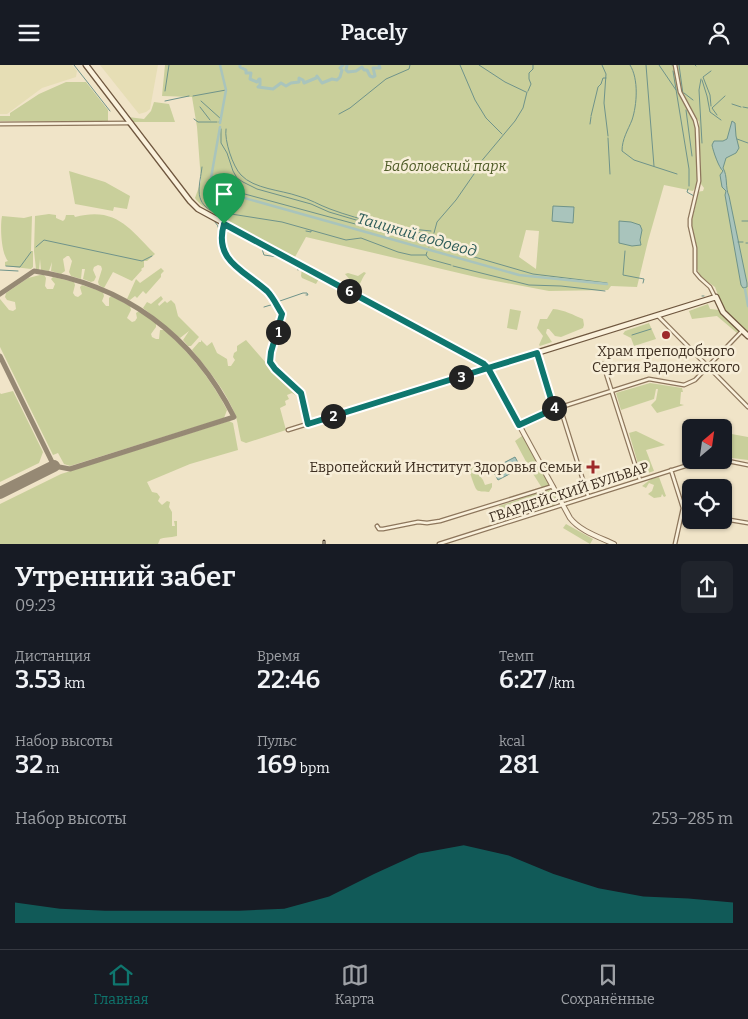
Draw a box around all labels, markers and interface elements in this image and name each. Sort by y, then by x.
icon: menu [15,19,43,47]
text: Pacely [341,19,407,46]
icon: person [705,19,733,47]
park label: Баболовский парк [384,158,506,175]
pin [203,173,245,224]
icon: arrive [210,180,238,208]
water label: Таицкий водовод [355,209,479,261]
pin: 6 [336,279,362,303]
text: 6 [345,283,354,300]
pin: 1 [266,319,290,345]
text: 1 [275,324,282,341]
marker: Храм преподобного Сергия Радонежского [660,329,672,341]
place label: Храм преподобного Сергия Радонежского [592,343,740,376]
pin: 3 [448,365,474,389]
text: 3 [457,369,466,386]
pin: 4 [542,395,566,421]
text: 4 [550,400,559,417]
pin: 2 [320,403,346,429]
text: 2 [330,408,337,425]
north arrow [682,419,732,469]
map controls [682,419,732,529]
street label: ГВАРДЕЙСКИЙ БУЛЬВАР [487,458,651,526]
place label: Европейский Институт Здоровья Семьи [310,459,582,476]
marker: Европейский Институт Здоровья Семьи [586,460,600,474]
button: locate [682,479,732,529]
text: Утренний забег [15,560,235,593]
button: share [681,561,733,613]
text: 09:23 [15,596,56,615]
text: Дистанция [15,648,91,665]
text: Время [257,648,300,665]
text: Темп [499,648,534,665]
text: 3.53 [15,665,61,695]
text: 22:46 [257,665,320,695]
text: 6:27 [499,665,546,695]
text: km [61,675,85,692]
text: /km [546,675,575,692]
text: Набор высоты [15,733,113,750]
text: Пульс [257,733,297,750]
text: kcal [499,733,525,750]
text: 32 [15,750,43,780]
text: 169 [257,750,297,780]
text: 281 [499,750,539,780]
text: m [43,760,59,777]
text: bpm [297,760,330,777]
text: Набор высоты [15,809,127,828]
text: 253–285 m [652,809,733,828]
tab: Главная [93,961,148,1008]
tab: Карта [335,961,374,1008]
tab: Сохранённые [561,961,655,1008]

